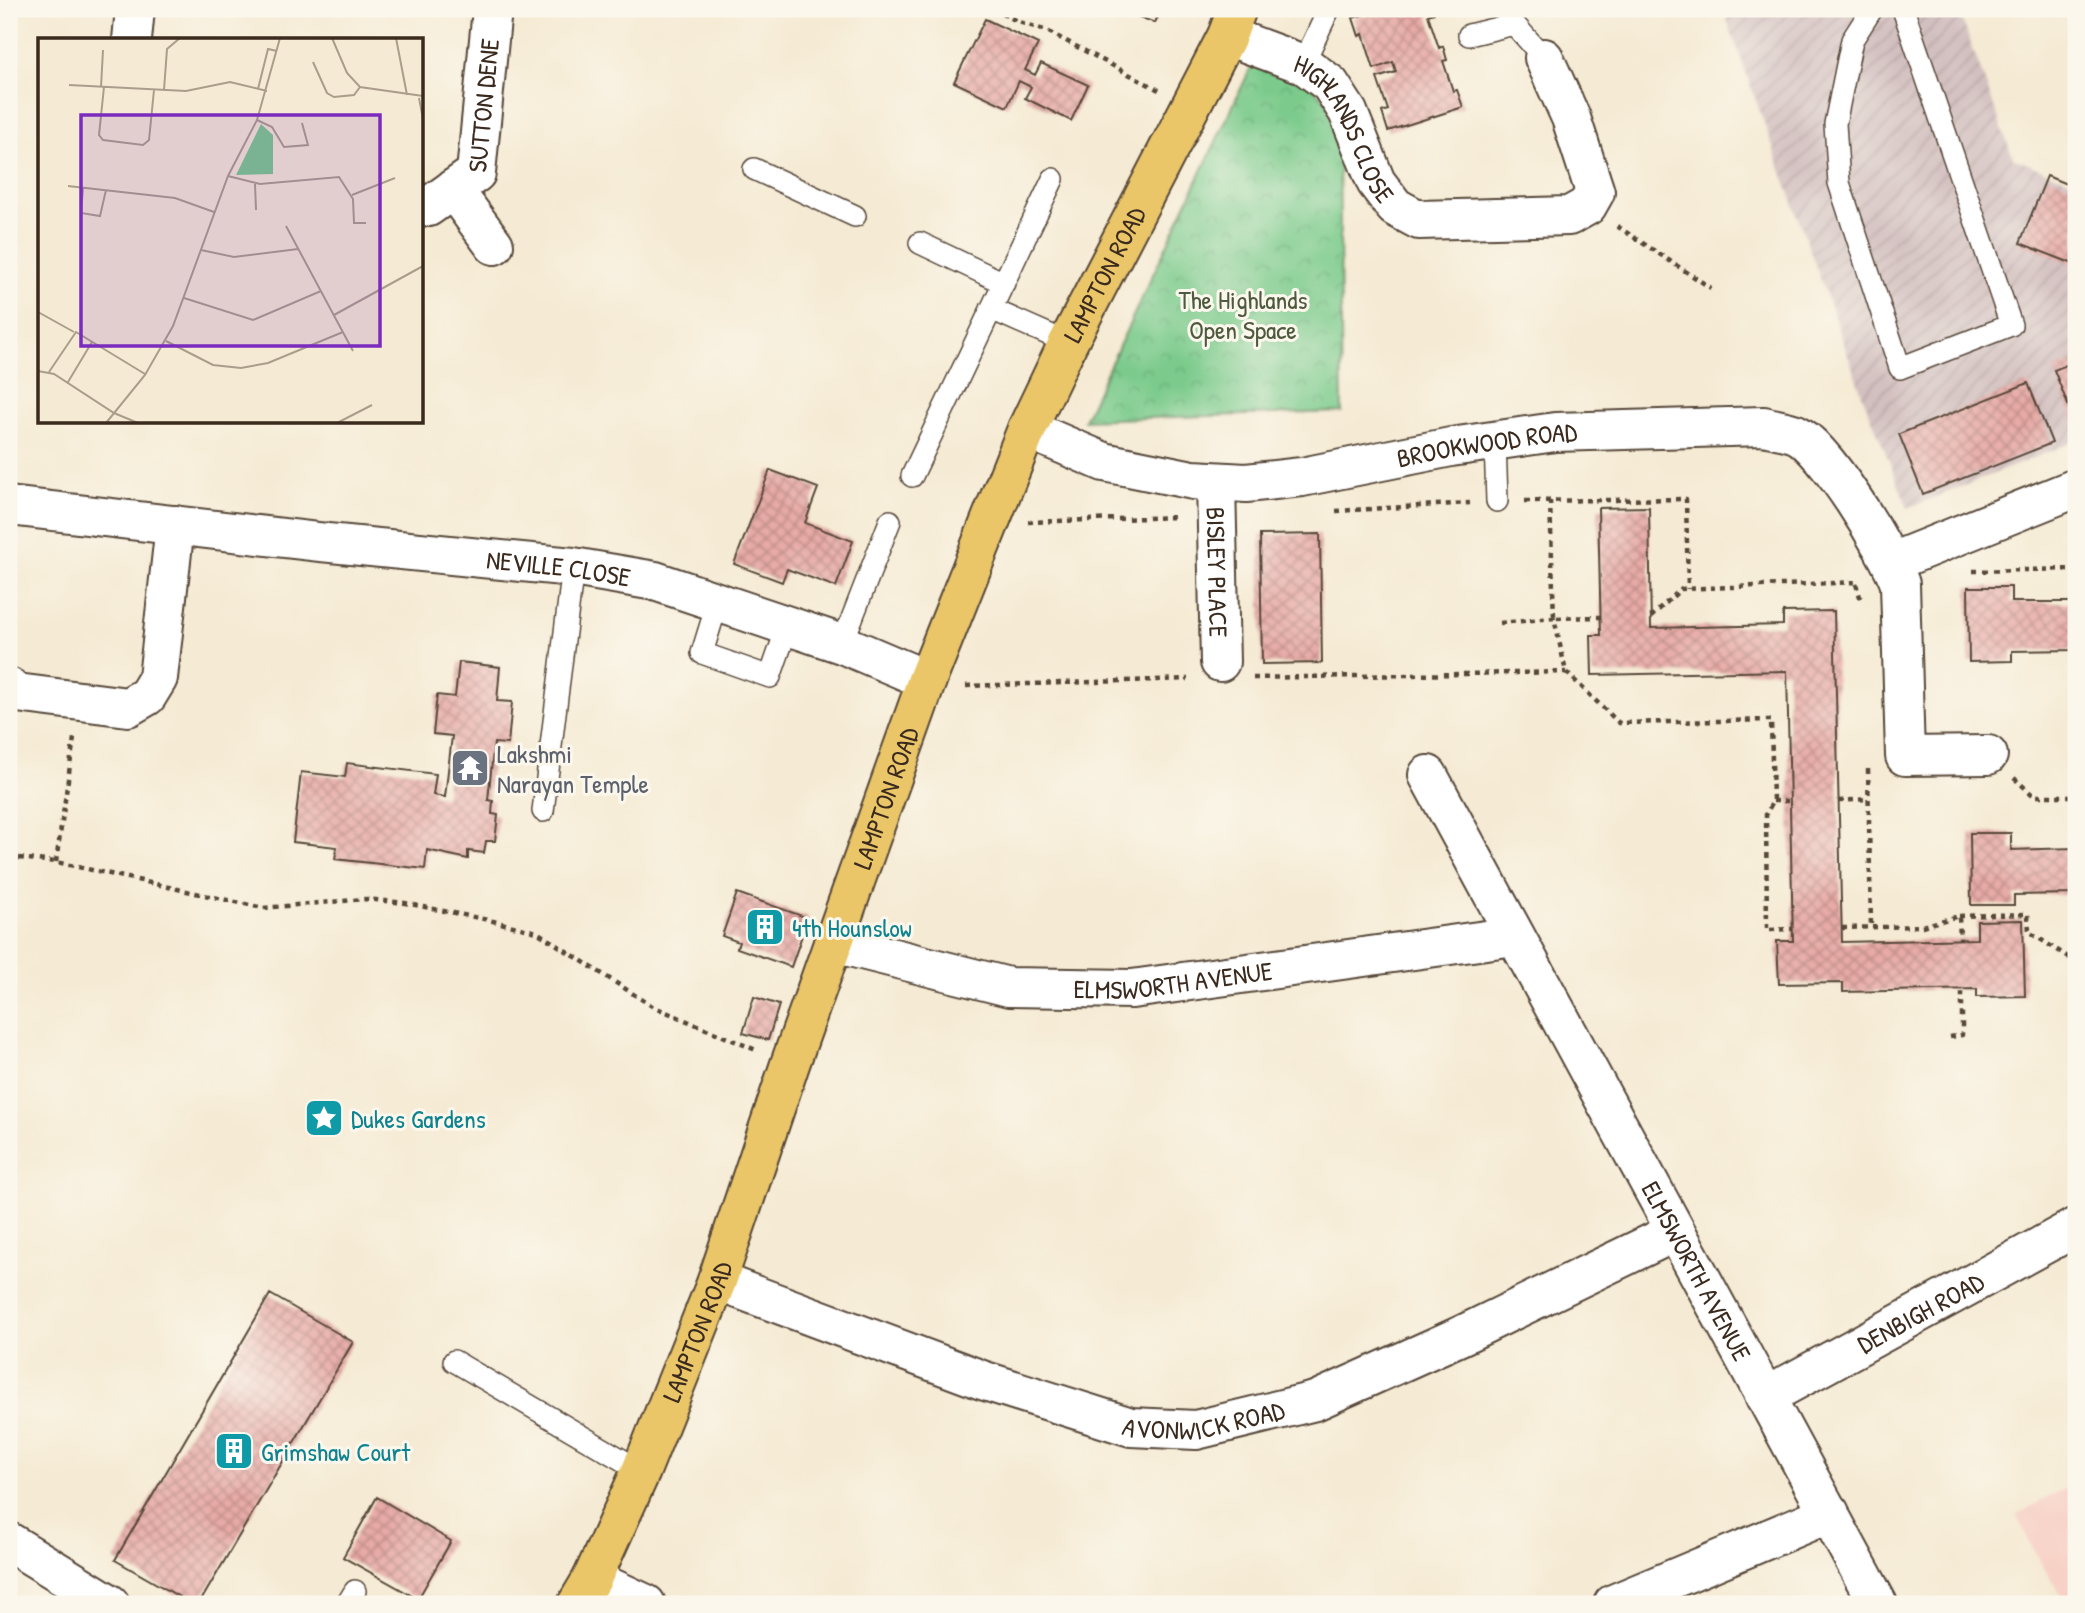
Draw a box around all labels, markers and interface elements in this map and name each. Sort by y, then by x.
street label: SUTTON DENE [459,36,507,174]
inset map [38,38,424,424]
street label: HIGHLANDS CLOSE [1290,45,1403,210]
street label: LAMPTON ROAD [1054,200,1154,348]
park label: The Highlands Open Space [1179,282,1307,347]
street label: BROOKWOOD ROAD [1394,414,1578,475]
street label: BISLEY PLACE [1199,506,1237,638]
street label: NEVILLE CLOSE [485,541,634,594]
street label: LAMPTON ROAD [844,721,927,873]
place label: Lakshmi Narayan Temple [497,736,649,801]
temple icon: Lakshmi Narayan Temple [449,747,491,789]
building icon: 4th Hounslow [744,906,786,948]
place label: 4th Hounslow [792,910,912,945]
street label: ELMSWORTH AVENUE [1073,952,1275,1007]
place icon: Dukes Gardens [303,1097,345,1139]
place label: Dukes Gardens [351,1101,486,1136]
street label: ELMSWORTH AVENUE [1634,1175,1760,1367]
street label: LAMPTON ROAD [653,1256,740,1407]
street label: DENBIGH ROAD [1851,1263,1990,1361]
street label: AVONWICK ROAD [1118,1391,1288,1447]
building icon: Grimshaw Court [213,1430,255,1472]
place label: Grimshaw Court [261,1434,411,1469]

